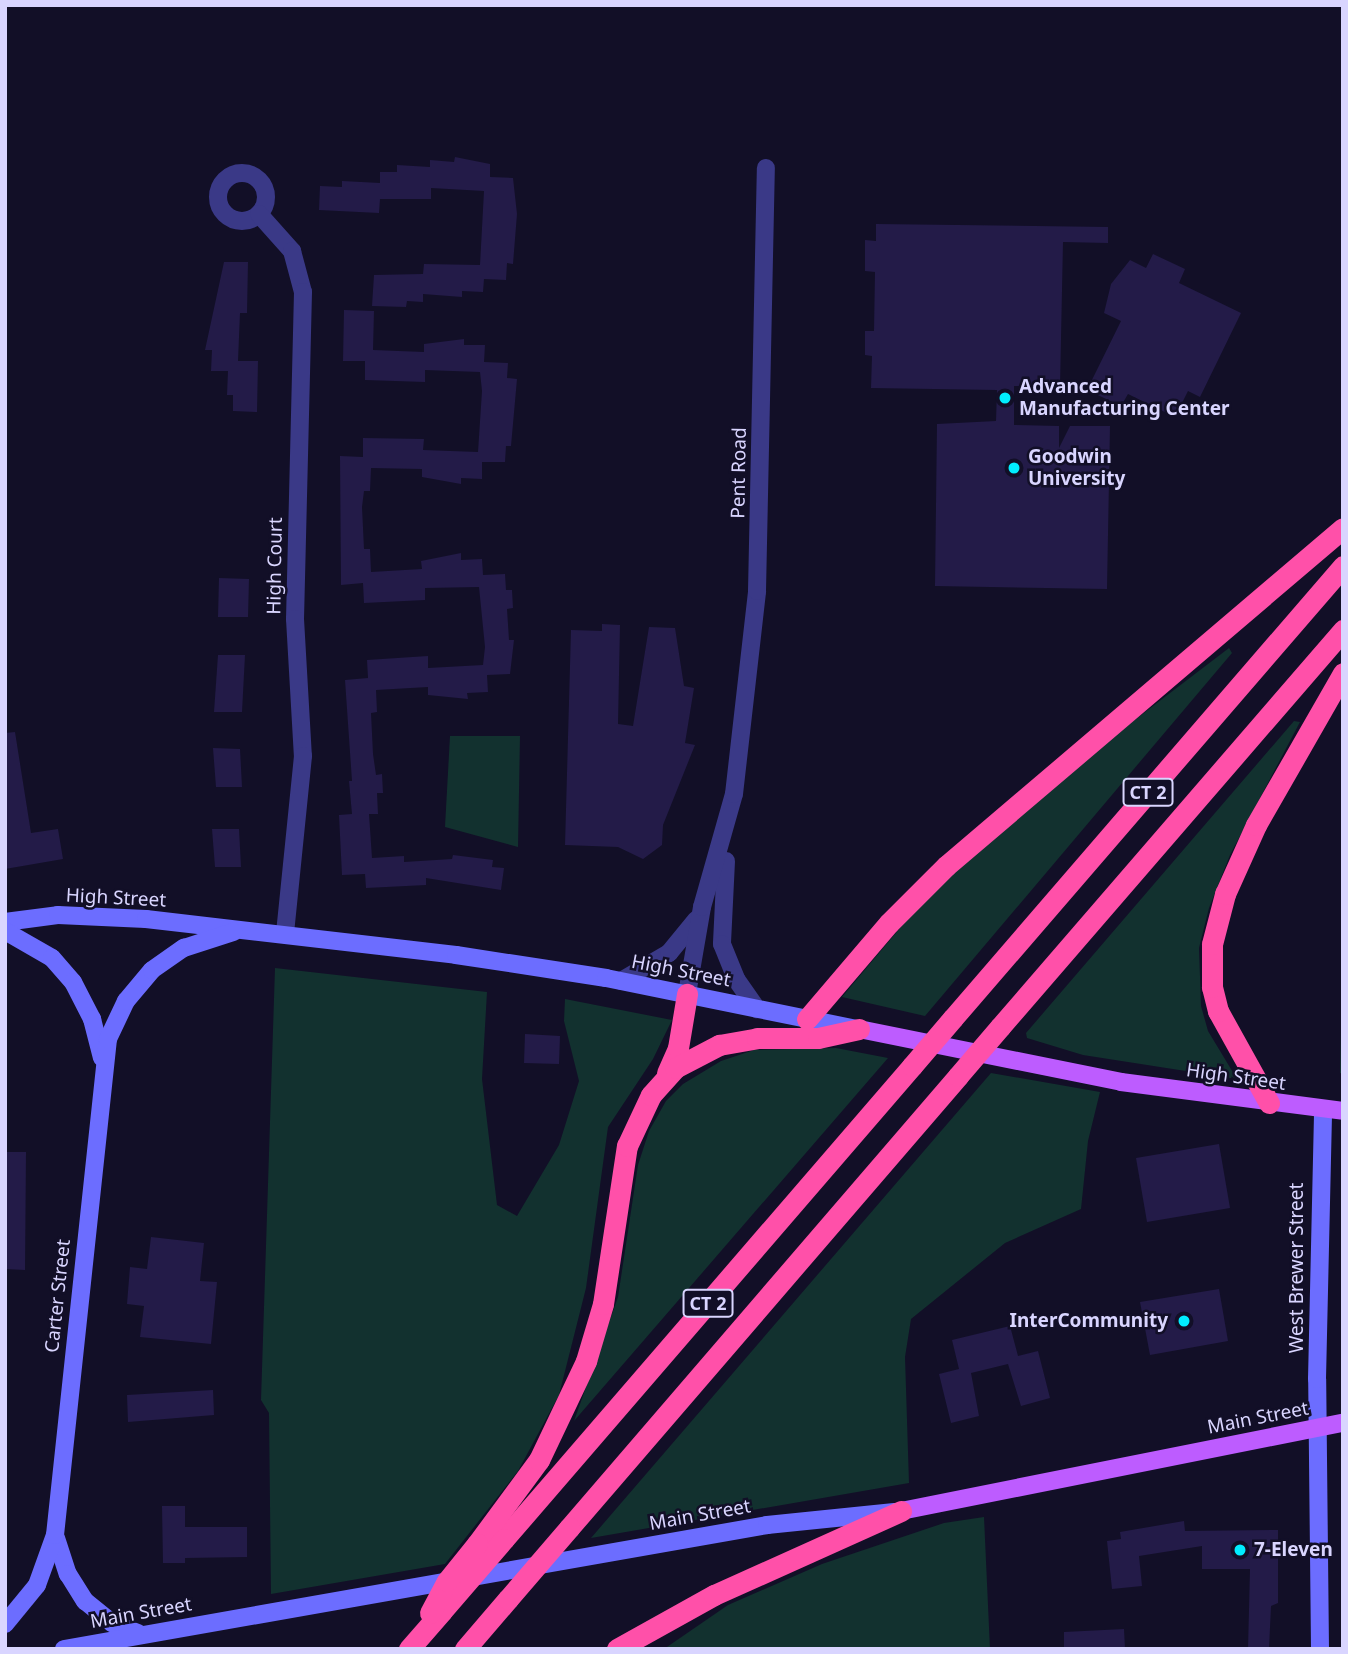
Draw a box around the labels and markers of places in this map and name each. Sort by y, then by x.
place label: Advanced Manufacturing Center [1019,376,1230,420]
marker: Advanced Manufacturing Center [997,390,1013,406]
place label: Goodwin University [1028,446,1125,490]
marker: Goodwin University [1006,460,1022,476]
place label: InterCommunity [1010,1310,1168,1332]
marker: InterCommunity [1174,1311,1194,1331]
place label: 7-Eleven [1254,1539,1333,1561]
marker: 7-Eleven [1232,1542,1248,1558]

